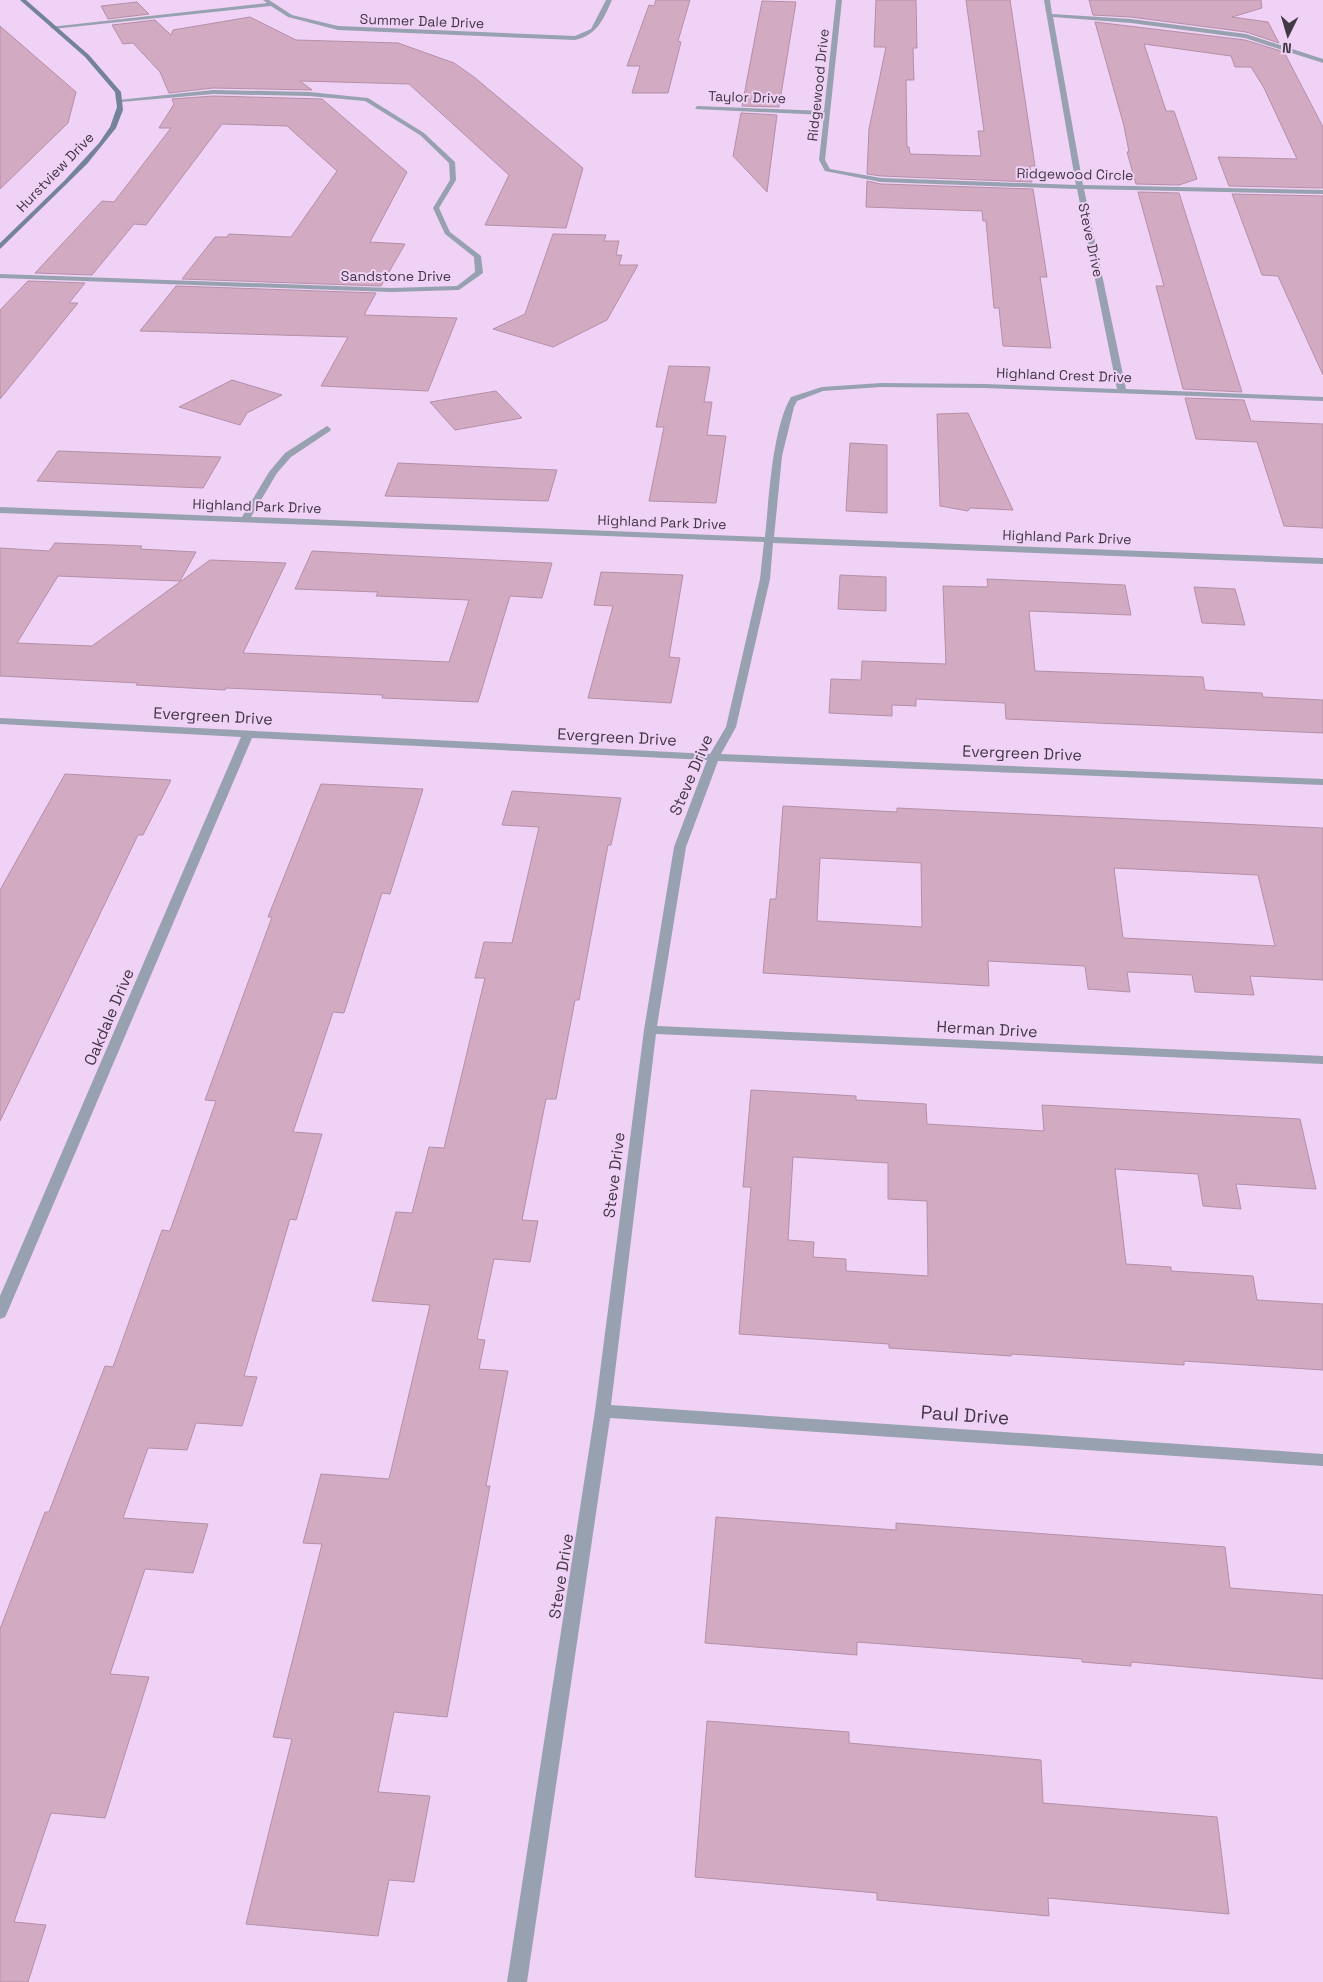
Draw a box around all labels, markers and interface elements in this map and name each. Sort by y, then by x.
street label: Summer Dale Drive [359,10,485,32]
north arrow [1263,10,1313,60]
street label: Ridgewood Drive [803,28,833,142]
text: N [1281,39,1292,57]
street label: Taylor Drive [708,87,786,107]
street label: Hurstview Drive [12,128,98,216]
street label: Ridgewood Circle [1016,164,1134,184]
street label: Steve Drive [1074,201,1108,279]
street label: Sandstone Drive [341,267,451,285]
street label: Highland Crest Drive [996,364,1132,386]
street label: Highland Park Drive [192,495,322,517]
street label: Highland Park Drive [597,511,727,533]
street label: Highland Park Drive [1002,526,1132,548]
street label: Evergreen Drive [153,702,273,730]
street label: Evergreen Drive [557,723,677,751]
street label: Steve Drive [664,731,718,819]
street label: Evergreen Drive [962,740,1082,766]
street label: Oakdale Drive [79,965,139,1069]
street label: Herman Drive [936,1016,1038,1042]
street label: Steve Drive [598,1131,630,1219]
street label: Paul Drive [920,1399,1010,1431]
street label: Steve Drive [544,1532,578,1620]

